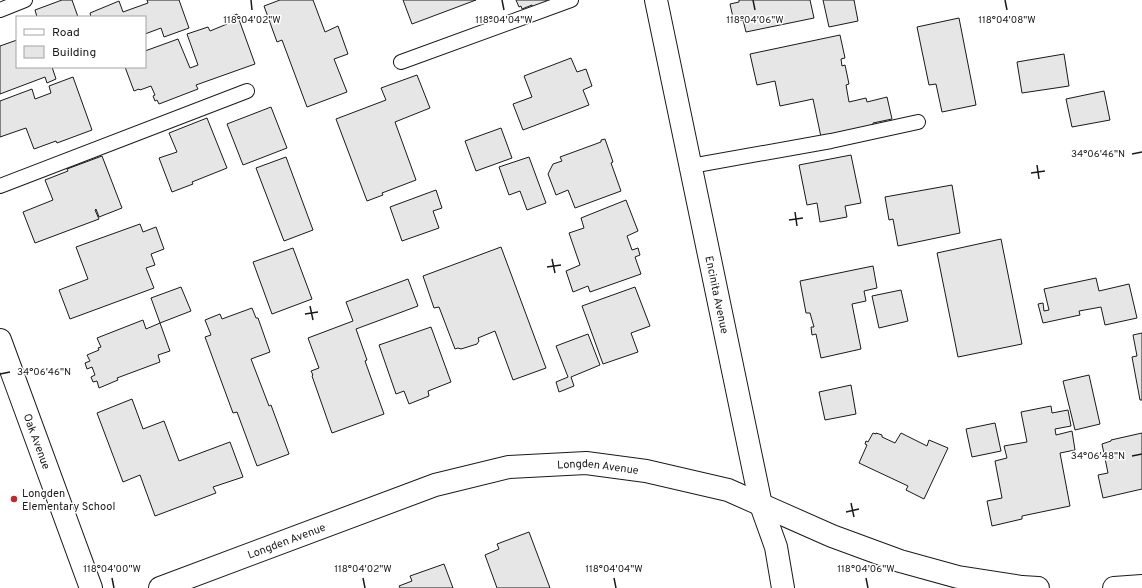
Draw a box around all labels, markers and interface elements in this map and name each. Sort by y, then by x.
text: 118°04'02"W [223,14,281,27]
text: 118°04'04"W [475,14,533,27]
text: 118°04'06"W [726,14,784,27]
text: 118°04'08"W [978,14,1036,27]
legend [16,16,146,68]
text: Road [52,25,80,41]
text: Building [52,45,96,61]
text: 34°06'46"N [1071,148,1125,161]
street label: Encinita Avenue [701,255,731,335]
text: 34°06'46"N [17,366,71,379]
street label: Oak Avenue [20,412,53,472]
text: 34°06'48"N [1071,450,1125,463]
street label: Longden Avenue [557,457,640,478]
place label: Longden Elementary School [22,487,115,514]
marker: Longden Elementary School [9,494,19,504]
street label: Longden Avenue [246,521,328,563]
text: 118°04'00"W [83,563,141,576]
text: 118°04'02"W [334,563,392,576]
text: 118°04'04"W [585,563,643,576]
text: 118°04'06"W [837,563,895,576]

